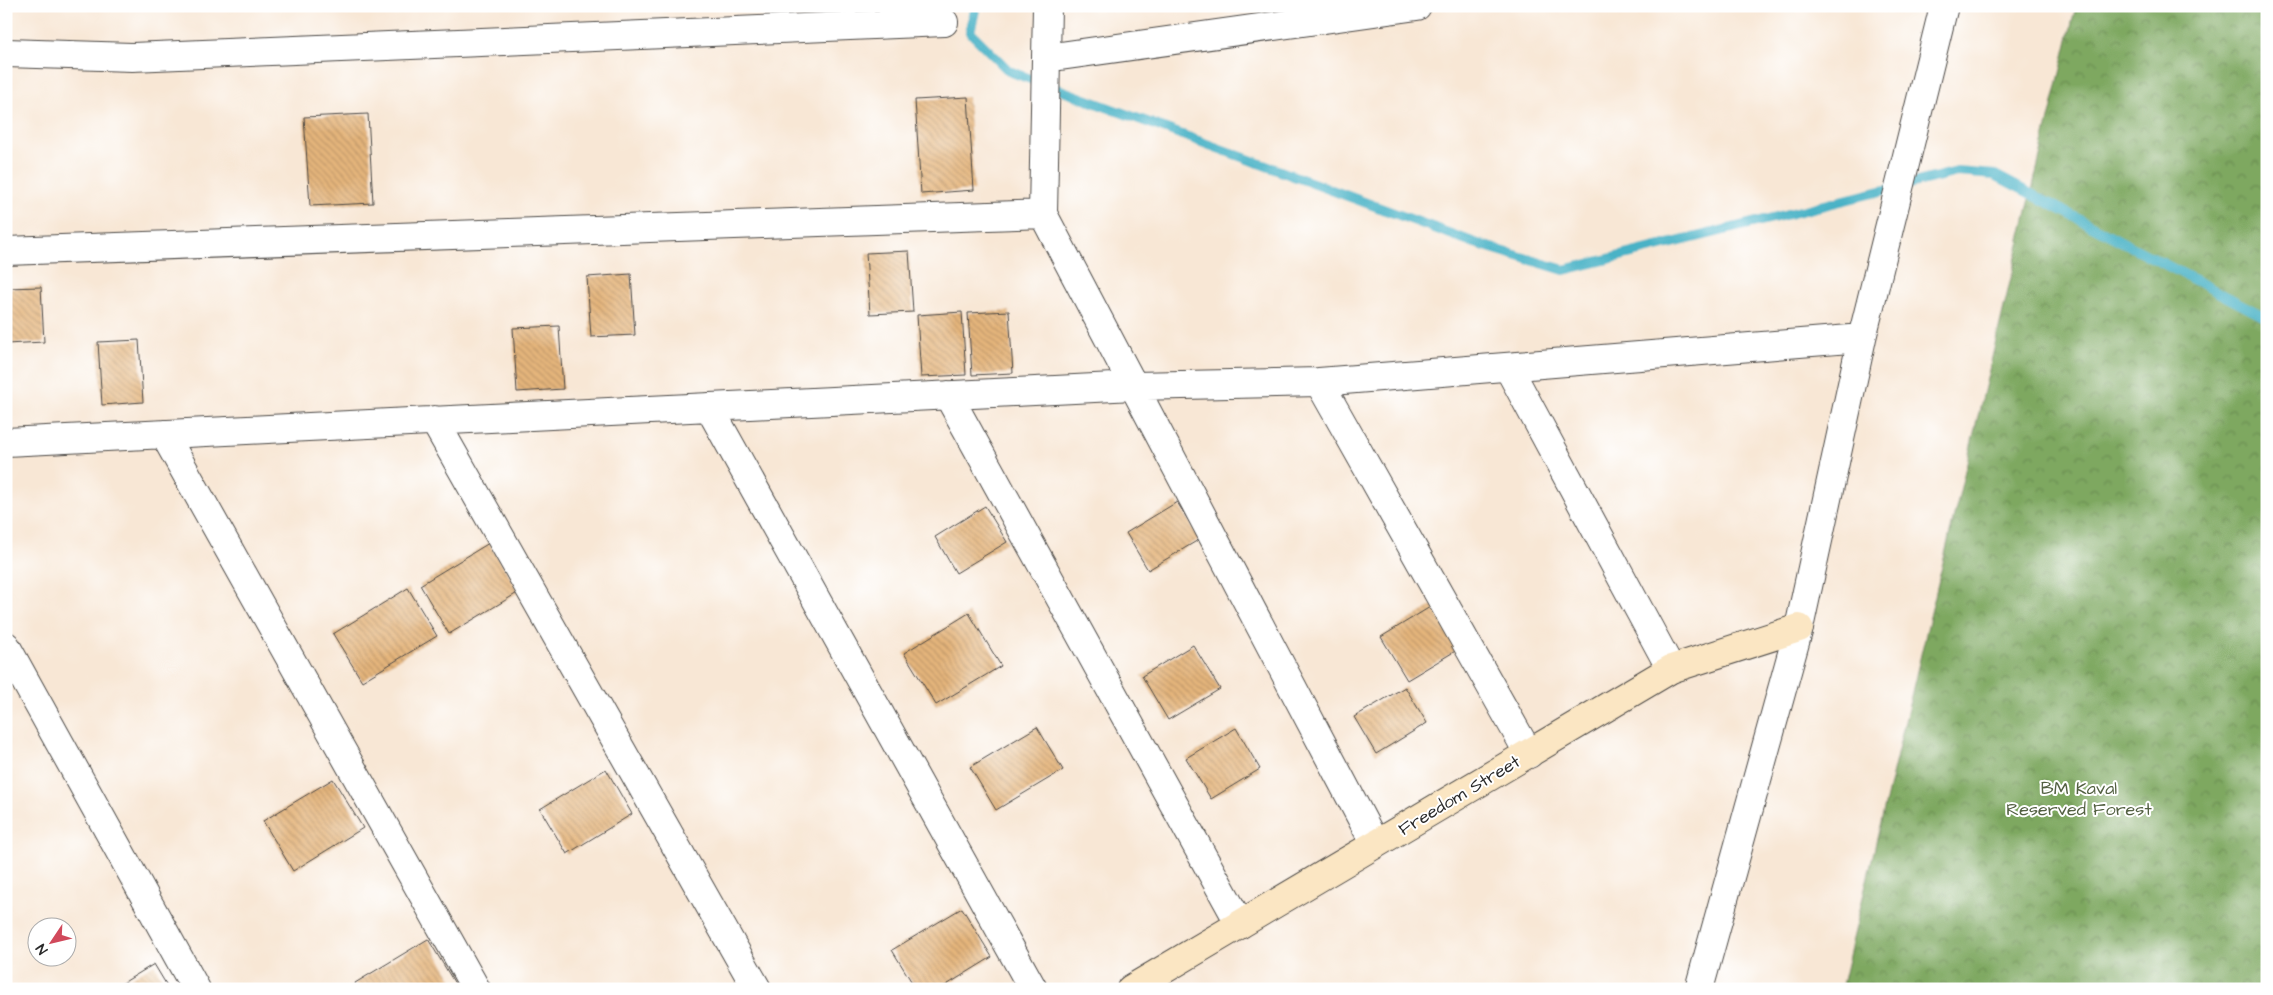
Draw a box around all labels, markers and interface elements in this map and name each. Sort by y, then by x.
street label: Freedom Street [1394,749,1525,842]
park label: BM Kaval Reserved Forest [2006,776,2152,822]
north arrow [28,918,78,968]
text: N [31,939,53,958]

